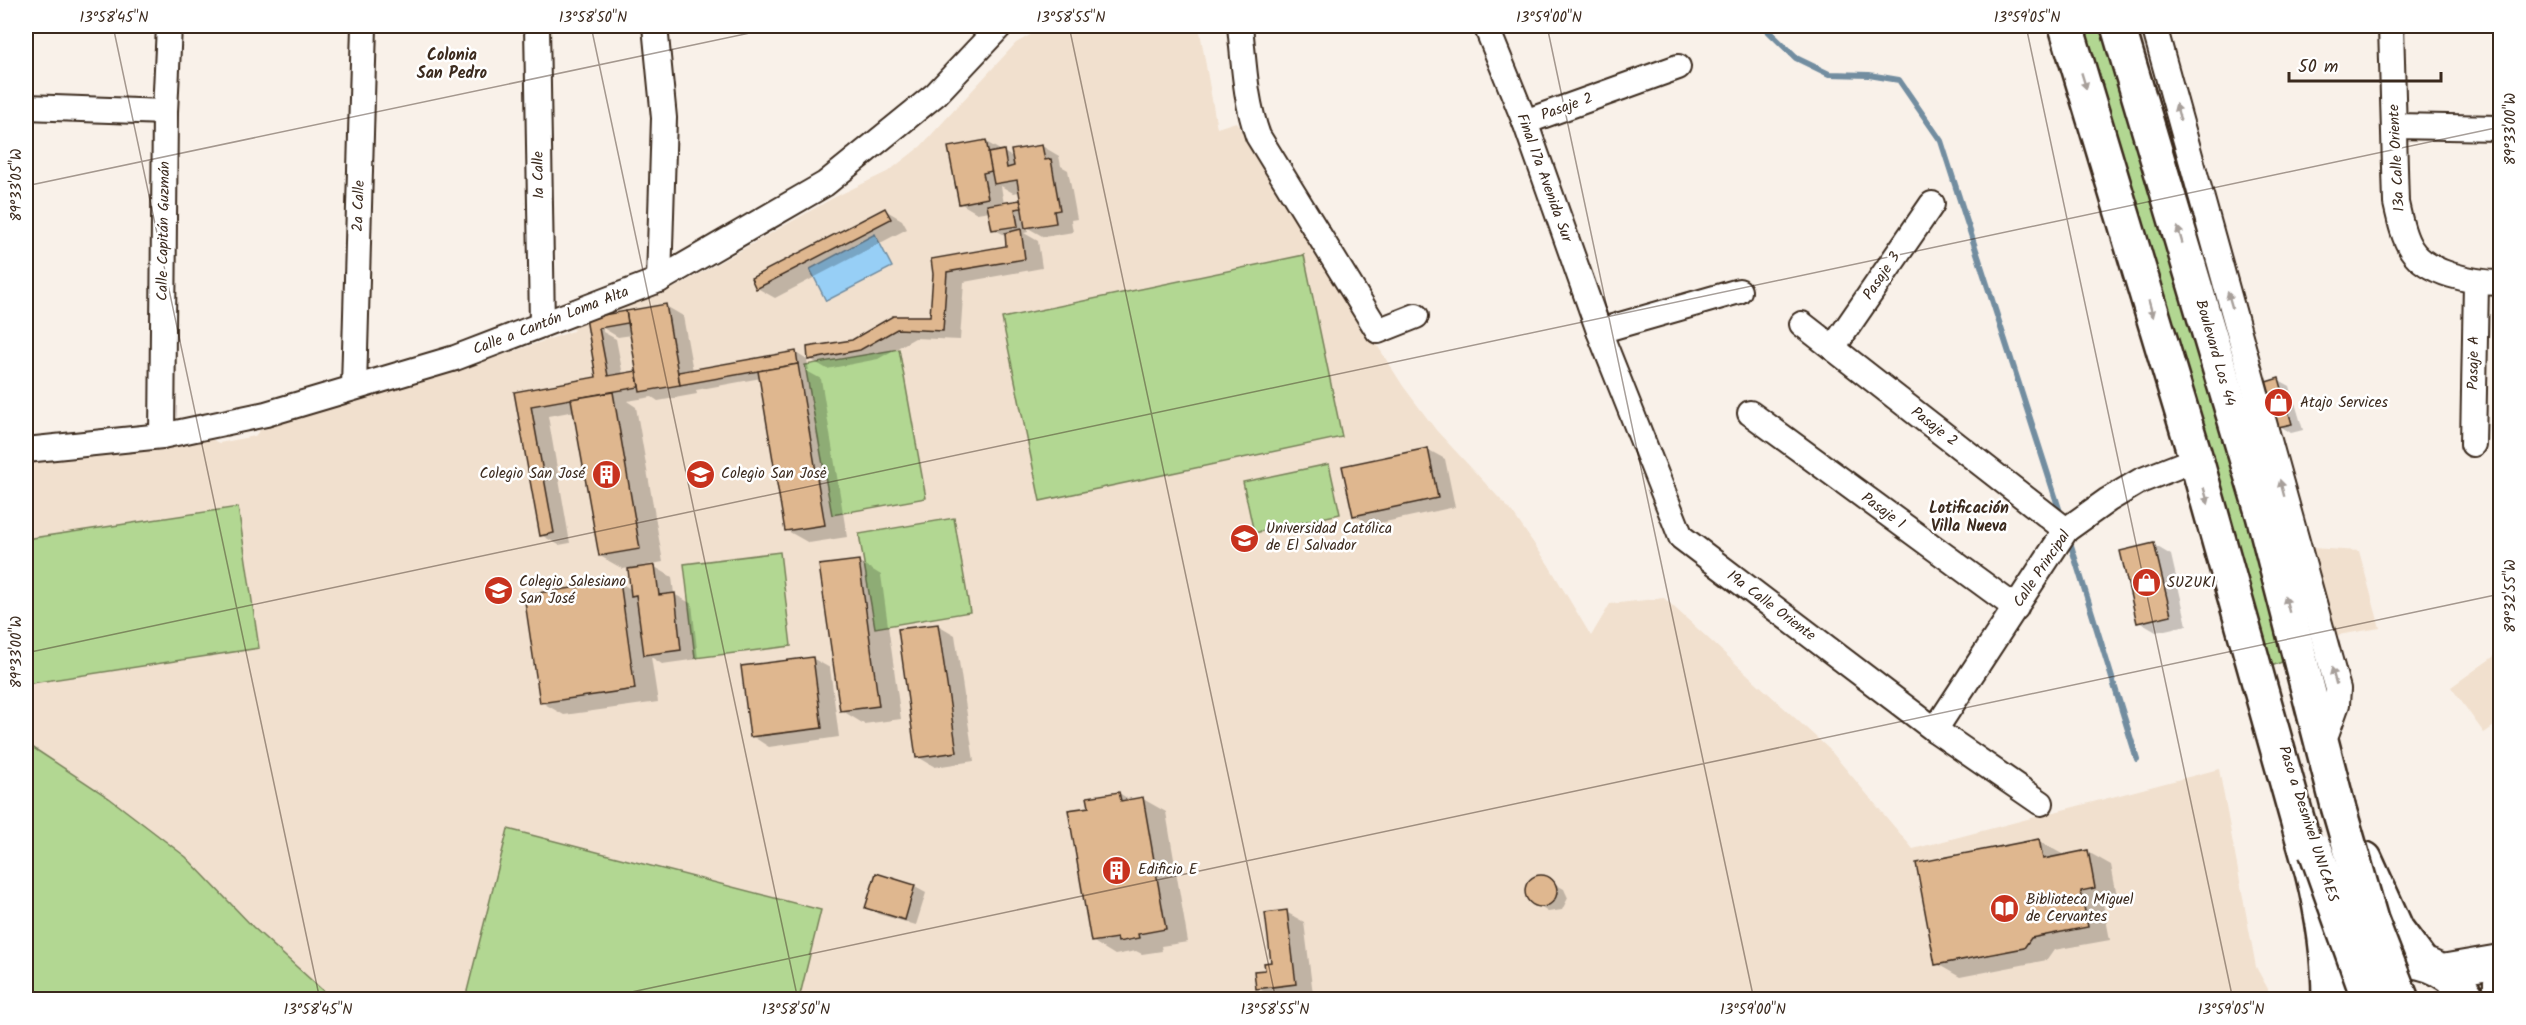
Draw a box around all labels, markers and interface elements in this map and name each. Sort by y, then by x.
text: 13°58'45"N [79,6,149,30]
text: 13°58'50"N [559,6,627,30]
text: 13°58'55"N [1037,6,1105,30]
text: 13°59'00"N [1516,6,1582,30]
text: 13°59'05"N [1994,6,2060,30]
district label: Colonia San Pedro [417,43,487,86]
scale bar [2289,45,2440,83]
text: 50 m [2298,53,2338,82]
one-way arrow [2080,72,2089,90]
street label: Pasaje 2 [1538,87,1596,127]
text: 89°33'00"W [2499,93,2523,165]
one-way arrow [2173,103,2182,121]
street label: 13a Calle Oriente [2382,103,2412,212]
street label: Final 17a Avenida Sur [1510,110,1579,247]
text: 89°33'05"W [5,148,29,222]
street label: 1a Calle [527,151,551,199]
street label: Calle Capitán Guzmán [151,161,177,301]
street label: 2a Calle [346,179,372,232]
one-way arrow [2175,226,2184,244]
street label: Pasaje 3 [1857,247,1907,305]
street label: Calle a Cantón Loma Alta [469,280,633,362]
one-way arrow [2225,291,2234,309]
street label: Boulevard Los 44 [2188,297,2242,409]
one-way arrow [2147,300,2156,318]
street label: Pasaje A [2462,336,2486,390]
shop icon: Atajo Services [2263,387,2295,419]
place label: Atajo Services [2300,391,2389,415]
street label: Pasaje 2 [1905,401,1963,453]
building icon: Colegio San José [590,458,622,490]
school or university icon: Colegio San Josė [684,458,716,490]
place label: Colegio San José [480,462,586,486]
place label: Colegio San Josė [721,462,827,486]
one-way arrow [2277,479,2287,497]
street label: Pasaje 1 [1856,487,1910,536]
one-way arrow [2202,487,2211,505]
district label: Lotificación Villa Nueva [1929,496,2009,539]
place label: Universidad Católica de El Salvador [1266,517,1392,558]
school or university icon: Universidad Católica de El Salvador [1229,522,1261,554]
street label: Calle Principal [2007,525,2077,613]
text: 89°32'55"W [2499,559,2523,633]
street label: 19a Calle Oriente [1721,564,1821,648]
shop icon: SUZUKI [2130,567,2162,599]
place label: Colegio Salesiano San José [519,570,626,611]
place label: SUZUKI [2167,571,2216,595]
school or university icon: Colegio Salesiano San José [482,575,514,607]
one-way arrow [2281,595,2291,613]
text: 89°33'00"W [5,616,29,688]
one-way arrow [2329,667,2339,685]
street label: Paso a Desnivel UNICAES [2271,743,2345,905]
building icon: Edificio E [1101,854,1133,886]
place label: Edificio E [1138,858,1199,882]
place label: Biblioteca Miguel de Cervantes [2026,888,2134,929]
library icon: Biblioteca Miguel de Cervantes [1989,893,2021,925]
text: 13°58'45"N [283,998,353,1022]
text: 13°58'50"N [762,998,830,1022]
text: 13°58'55"N [1241,998,1309,1022]
text: 13°59'00"N [1720,998,1786,1022]
text: 13°59'05"N [2198,998,2264,1022]

